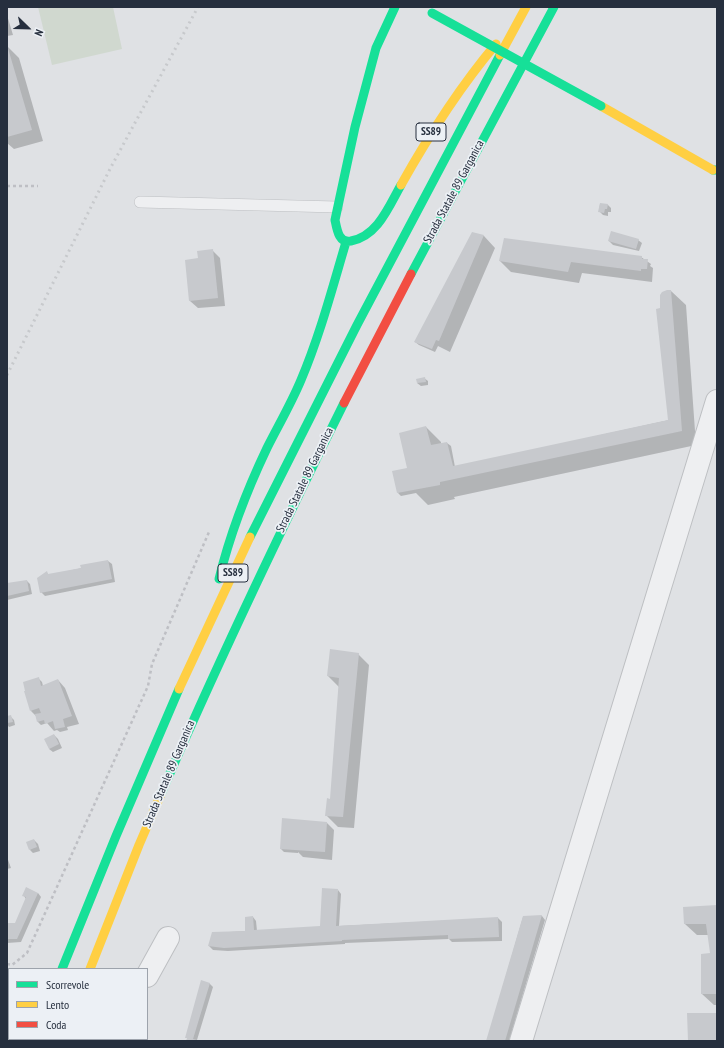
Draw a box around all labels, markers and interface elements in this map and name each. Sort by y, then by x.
north arrow [8,8,48,48]
text: N [31,27,47,38]
road number: SS89 [416,123,446,141]
street label: Strada Statale 89 Garganica [421,138,487,246]
street label: Strada Statale 89 Garganica [273,425,337,535]
road number: SS89 [218,564,248,582]
street label: Strada Statale 89 Garganica [140,718,198,830]
legend [8,968,148,1040]
text: Scorrevole [46,977,89,992]
text: Lento [46,997,69,1012]
text: Coda [46,1017,66,1032]

